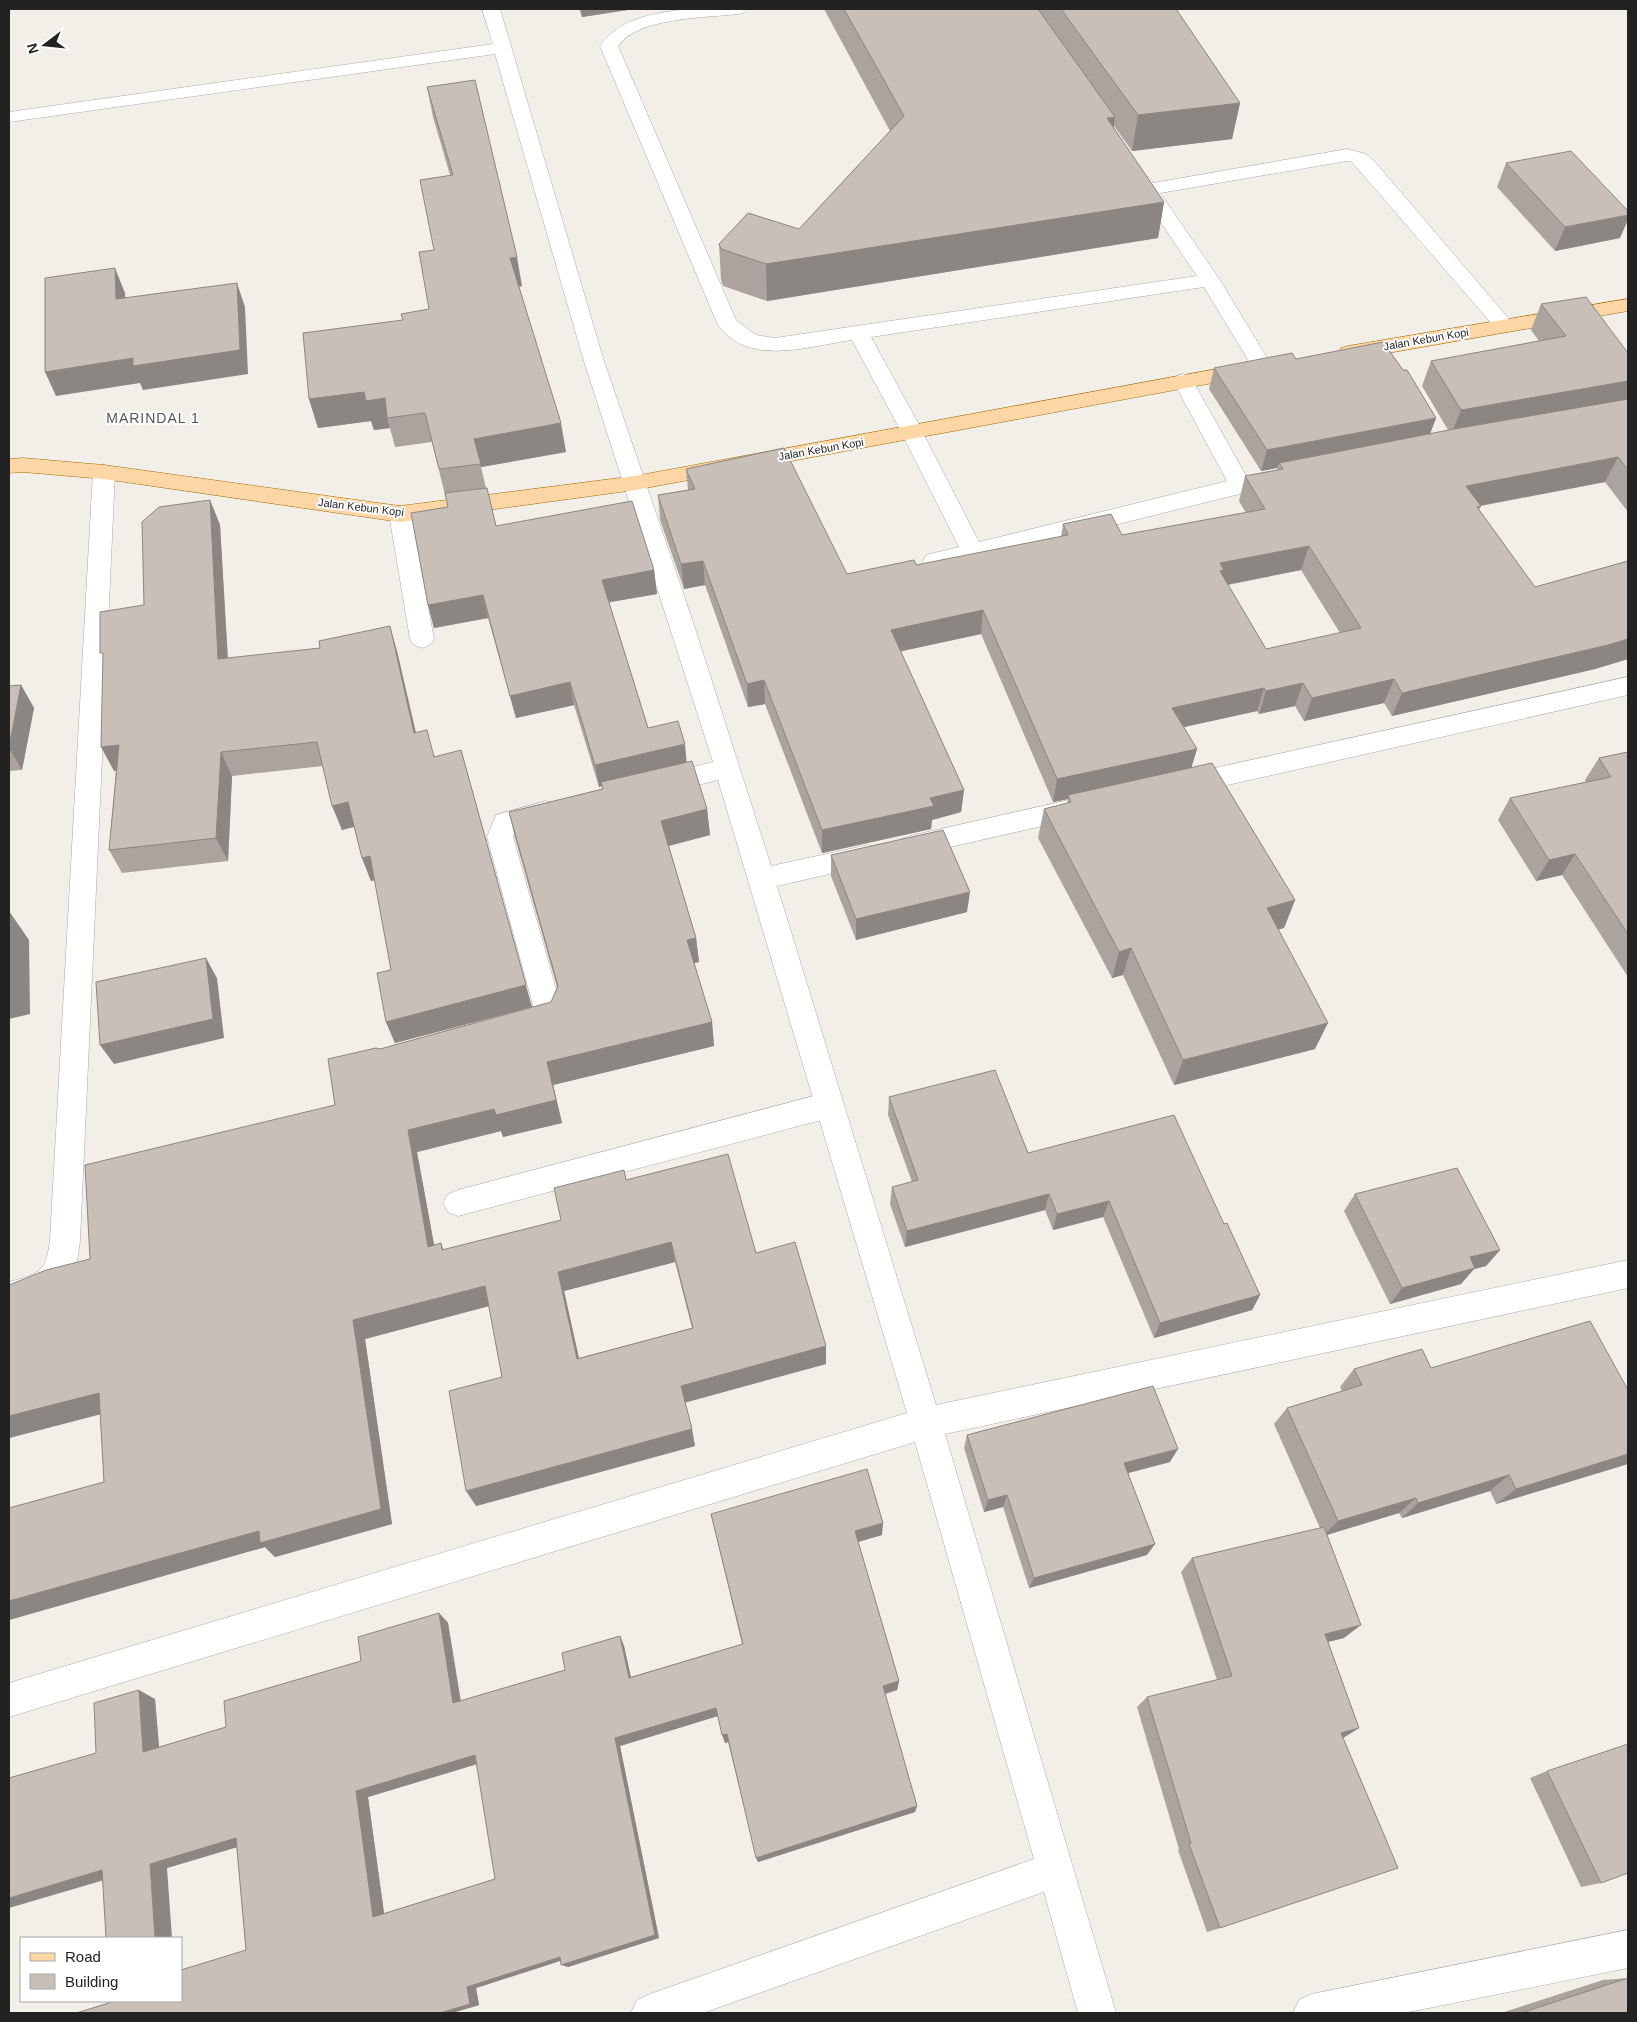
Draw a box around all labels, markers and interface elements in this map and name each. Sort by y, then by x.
north arrow [20,20,70,70]
text: N [23,42,42,56]
street label: Jalan Kebun Kopi [1382,326,1470,352]
district label: MARINDAL 1 [106,410,200,426]
street label: Jalan Kebun Kopi [777,436,865,462]
street label: Jalan Kebun Kopi [317,496,405,518]
legend [20,1937,182,2002]
text: Road [65,1948,101,1965]
text: Building [65,1973,118,1990]

